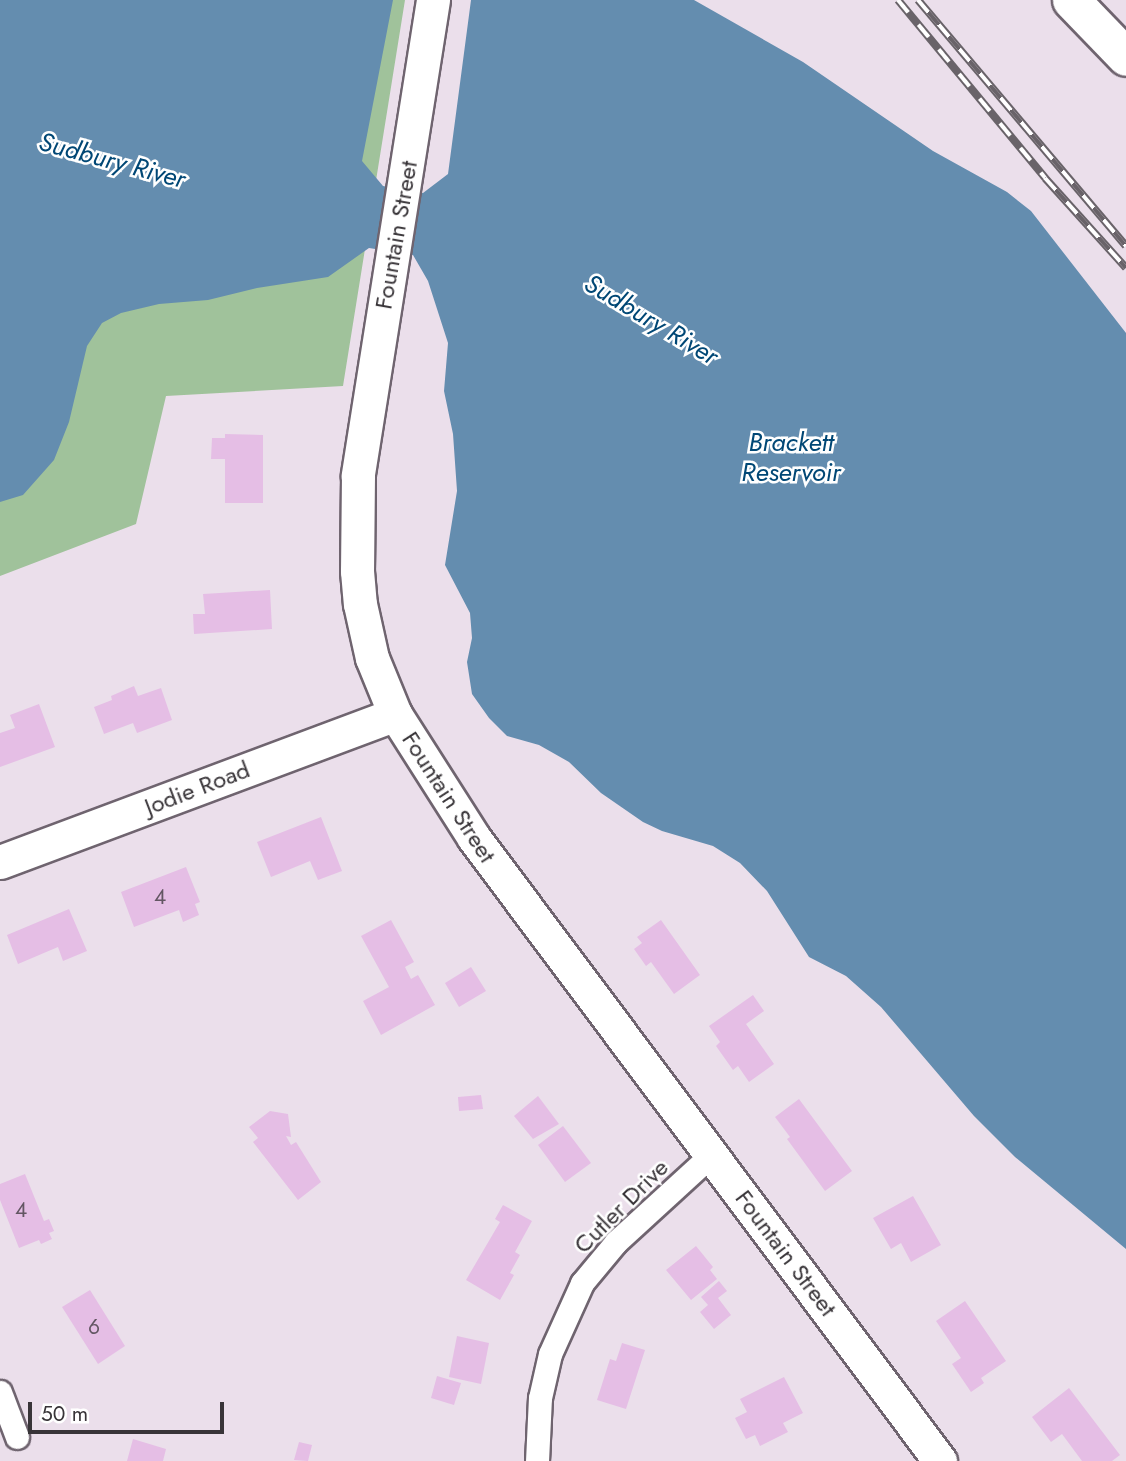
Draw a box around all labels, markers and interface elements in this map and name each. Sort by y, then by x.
water label: Sudbury River [35,126,189,196]
street label: Fountain Street [369,159,423,311]
water label: Sudbury River [578,268,724,372]
water label: Brackett Reservoir [741,427,841,488]
street label: Fountain Street [396,726,502,868]
street label: Jodie Road [140,755,254,821]
house number: 4 [154,884,166,910]
street label: Cutler Drive [568,1153,674,1259]
street label: Fountain Street [729,1184,843,1322]
house number: 4 [15,1197,27,1223]
house number: 6 [88,1314,100,1340]
scale bar [32,1388,228,1432]
text: 50 m [41,1399,88,1429]

